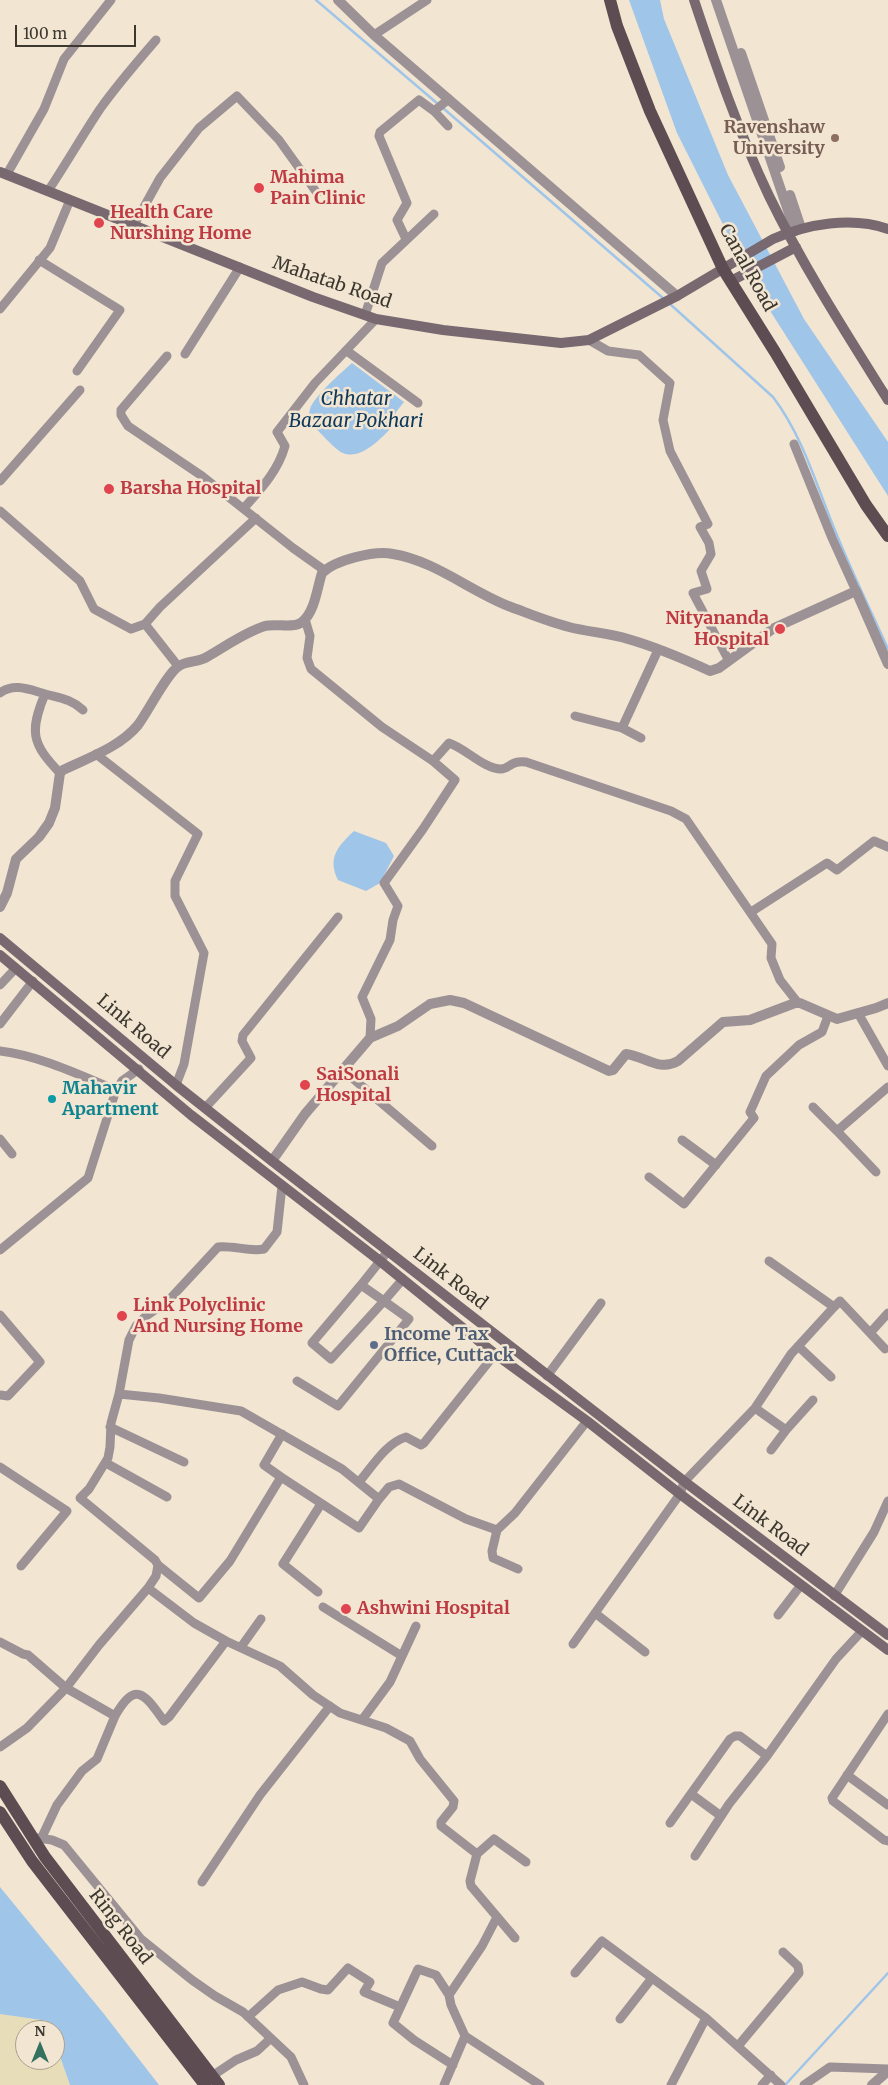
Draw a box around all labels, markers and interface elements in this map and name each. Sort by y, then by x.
scale bar [18,15,139,47]
text: 100 m [23,24,67,43]
place label: Ravenshaw University [724,117,825,160]
marker: Ravenshaw University [829,132,841,144]
place label: Mahima Pain Clinic [270,167,365,210]
marker: Mahima Pain Clinic [252,181,266,195]
place label: Health Care Nurshing Home [110,202,251,244]
marker: Health Care Nurshing Home [92,216,106,230]
street label: Canal Road [714,220,780,316]
street label: Mahatab Road [270,253,394,313]
water label: Chhatar Bazaar Pokhari [289,389,423,433]
place label: Barsha Hospital [120,478,261,500]
marker: Barsha Hospital [102,482,116,496]
place label: Nityananda Hospital [665,608,769,650]
marker: Nityananda Hospital [773,622,787,636]
street label: Link Road [92,990,174,1064]
place label: SaiSonali Hospital [316,1064,399,1106]
place label: Mahavir Apartment [62,1078,159,1120]
marker: SaiSonali Hospital [298,1078,312,1092]
marker: Mahavir Apartment [46,1093,58,1105]
street label: Link Road [409,1243,491,1315]
place label: Link Polyclinic And Nursing Home [133,1295,303,1338]
marker: Link Polyclinic And Nursing Home [115,1309,129,1323]
place label: Income Tax Office, Cuttack [384,1324,514,1366]
marker: Income Tax Office, Cuttack [368,1339,380,1351]
street label: Link Road [728,1491,812,1561]
place label: Ashwini Hospital [357,1598,510,1620]
marker: Ashwini Hospital [339,1602,353,1616]
street label: Ring Road [84,1885,156,1969]
north arrow [15,2020,65,2070]
text: N [34,2022,46,2040]

